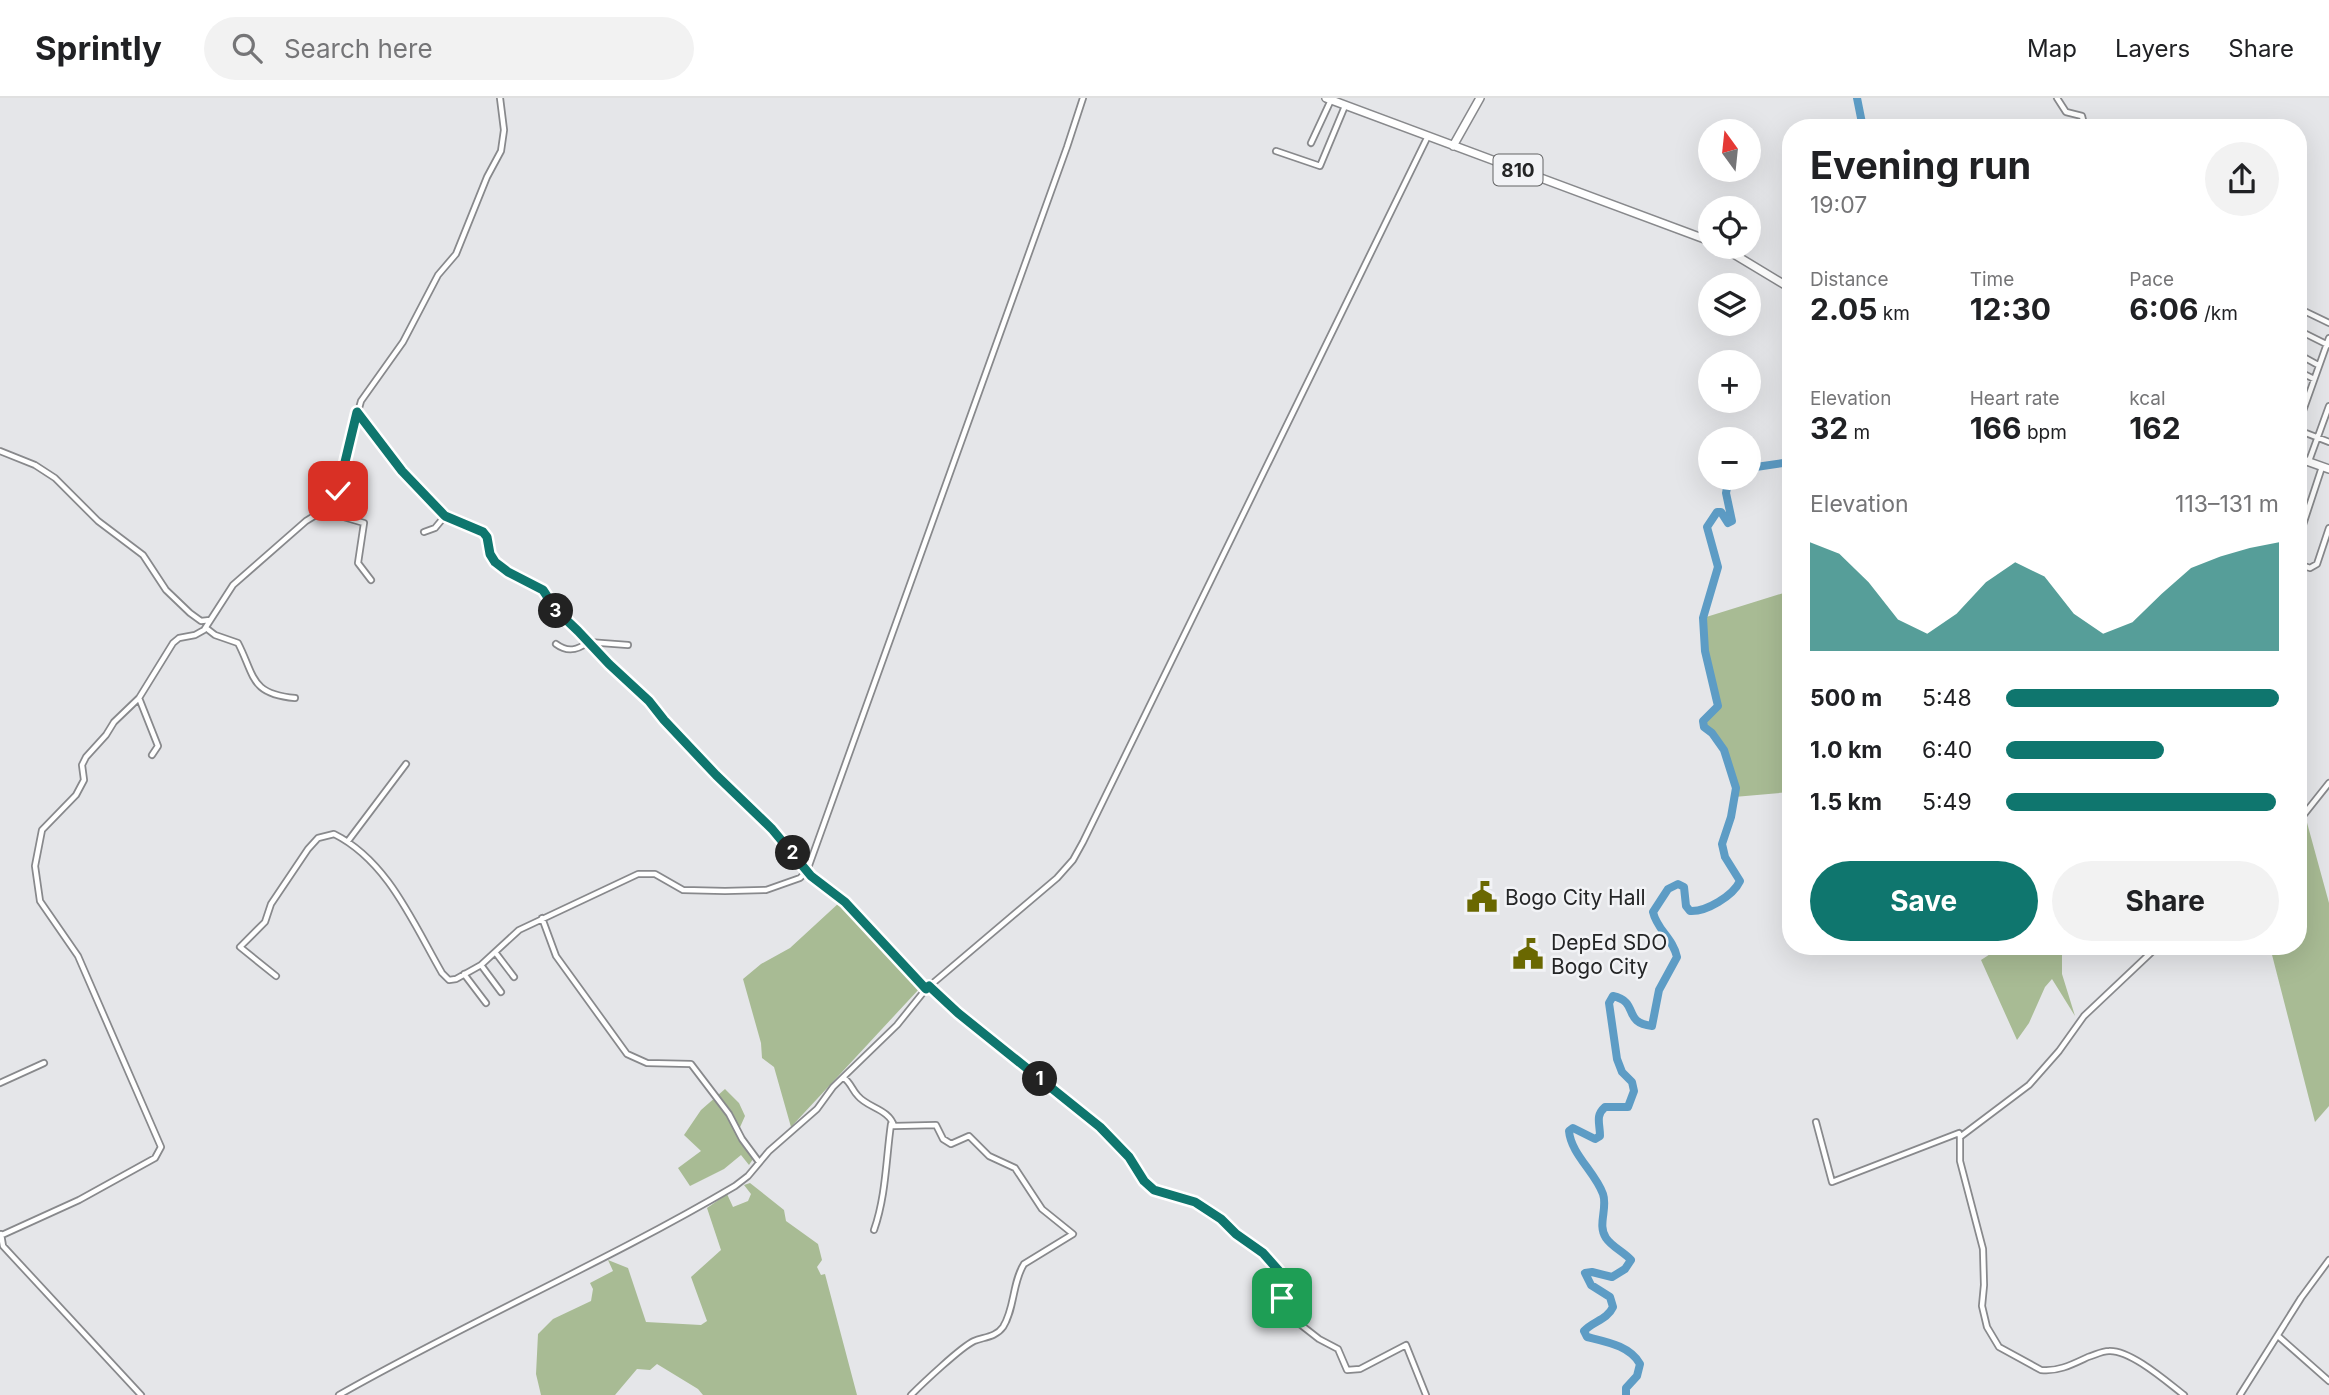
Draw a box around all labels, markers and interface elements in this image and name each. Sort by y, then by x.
search box [204,17,694,80]
text: Sprintly [35,28,162,68]
icon: search [228,29,266,67]
text: Search here [284,33,433,64]
text: Map [2027,34,2077,63]
text: Layers [2115,34,2190,63]
text: Share [2228,34,2294,63]
north arrow [1698,119,1760,182]
map controls [1698,119,1761,490]
text: Evening run [1810,142,2031,188]
button: share [2205,142,2279,216]
road number: 810 [1494,155,1542,186]
text: 19:07 [1810,191,1867,219]
button: locate [1698,196,1761,259]
text: Distance [1810,268,1888,291]
text: Time [1970,268,2014,291]
text: Pace [2129,268,2174,291]
button: layers [1698,273,1761,336]
text: 2.05 [1810,291,1877,327]
text: 12:30 [1970,291,2051,327]
text: 6:06 [2129,291,2199,327]
text: km [1877,302,1910,325]
text: /km [2199,302,2238,325]
button: + [1698,350,1761,413]
text: Elevation [1810,387,1891,410]
text: Heart rate [1970,387,2060,410]
text: kcal [2129,387,2166,410]
text: 32 [1810,410,1848,446]
text: 166 [1970,410,2022,446]
text: 162 [2129,410,2181,446]
text: m [1848,421,1870,444]
text: bpm [2022,421,2067,444]
button: − [1698,427,1761,490]
pin [308,461,368,521]
icon: check [319,472,357,510]
text: Elevation [1810,490,1909,518]
text: 113–131 m [2175,490,2279,518]
pin: 3 [538,594,574,628]
text: 3 [549,599,562,622]
text: 500 m [1810,684,1882,712]
text: 5:48 [1922,684,1972,712]
text: 1.0 km [1810,736,1882,764]
text: 6:40 [1922,736,1972,764]
text: 1.5 km [1810,788,1882,816]
text: 5:49 [1922,788,1972,816]
pin: 2 [776,836,810,870]
text: 2 [787,841,798,864]
button: Save [1810,861,2038,941]
button: Share [2052,861,2279,941]
public building icon: Bogo City Hall [1465,880,1499,914]
place label: Bogo City Hall [1505,885,1646,910]
place label: DepEd SDO Bogo City [1551,930,1667,979]
public building icon: DepEd SDO Bogo City [1511,937,1545,971]
pin: 1 [1023,1062,1058,1096]
text: 1 [1035,1067,1044,1090]
pin [1252,1268,1312,1328]
icon: arrive [1263,1279,1301,1317]

